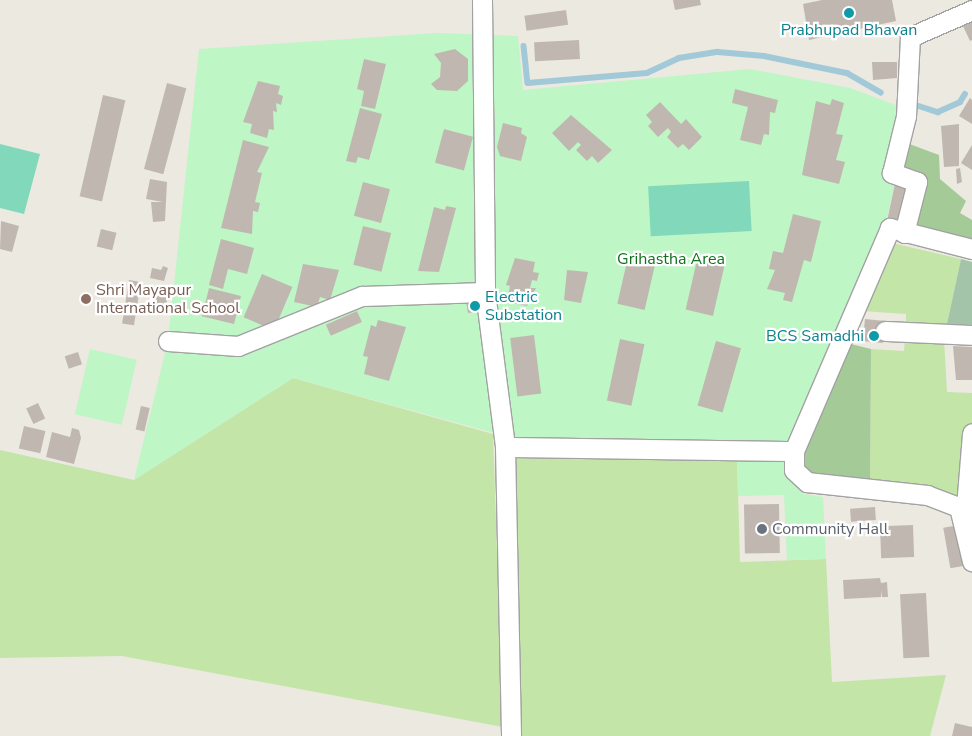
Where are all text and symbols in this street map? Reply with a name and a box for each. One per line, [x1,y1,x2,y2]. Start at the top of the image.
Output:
marker: Prabhupad Bhavan [843,7,855,19]
place label: Prabhupad Bhavan [781,20,917,40]
park label: Grihastha Area [617,249,725,269]
place label: Shri Mayapur International School [96,280,240,318]
place label: Electric Substation [485,287,562,325]
marker: Shri Mayapur International School [80,293,92,305]
marker: Electric Substation [469,300,481,312]
place label: BCS Samadhi [766,326,864,346]
marker: BCS Samadhi [868,330,880,342]
place label: Community Hall [772,519,888,539]
marker: Community Hall [756,523,768,535]

